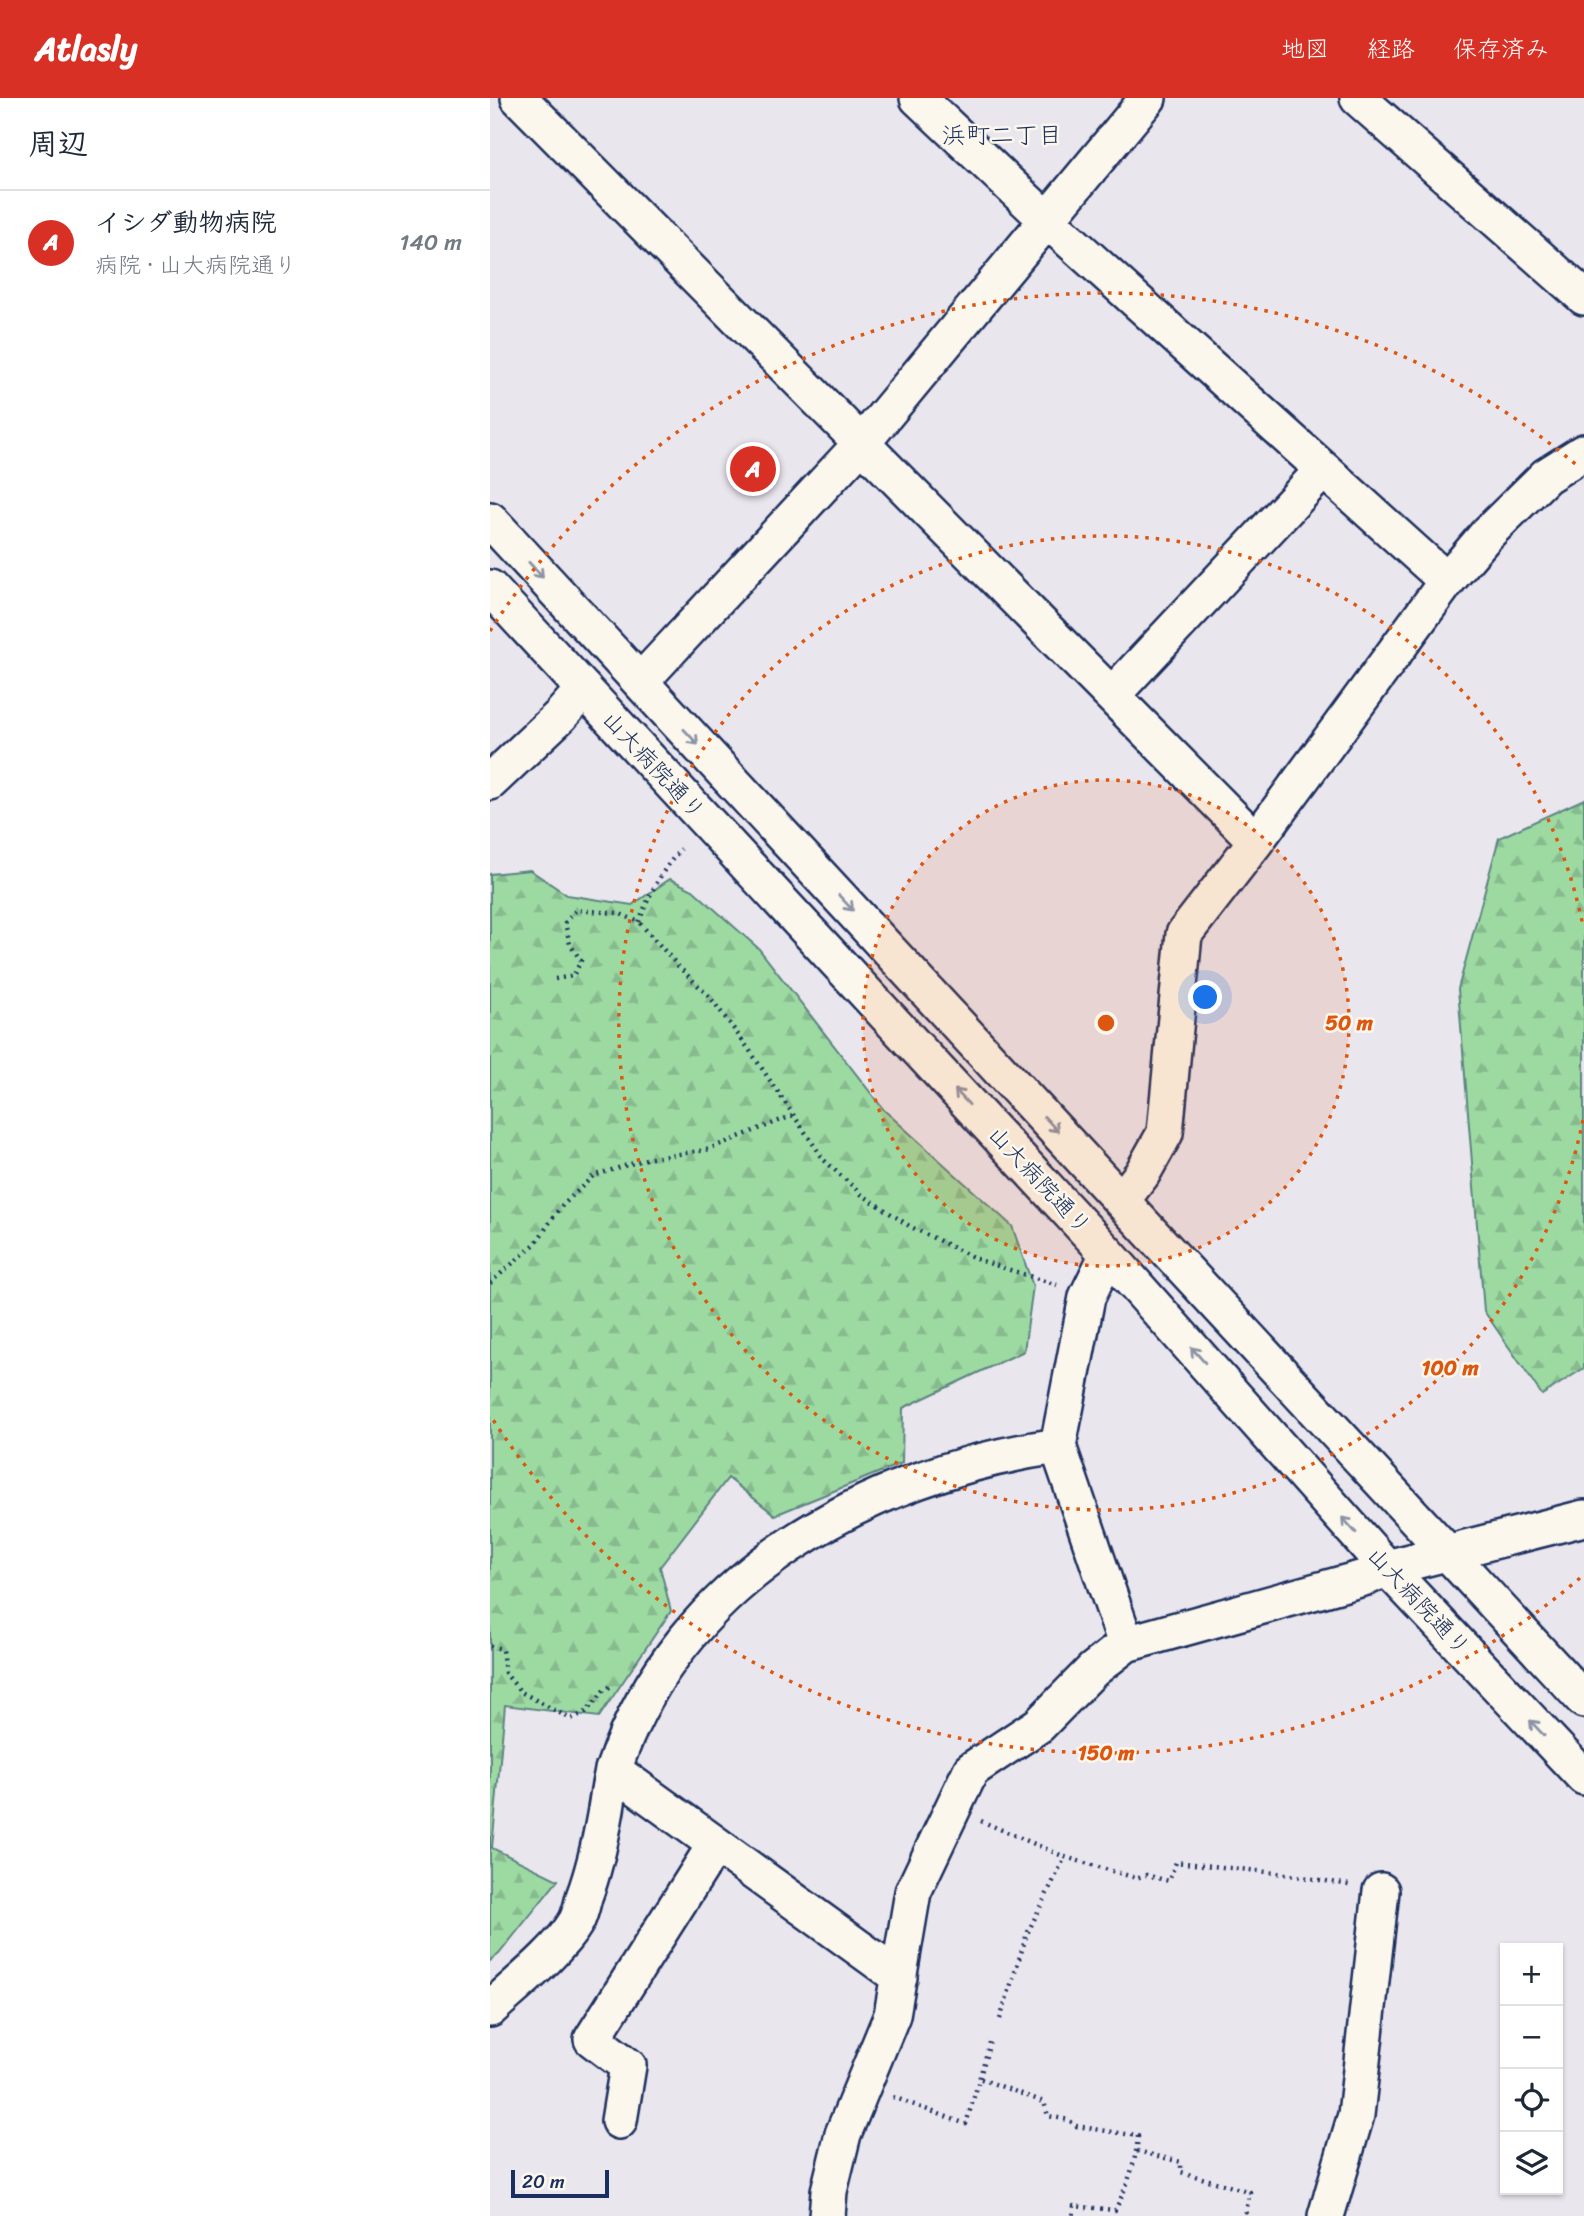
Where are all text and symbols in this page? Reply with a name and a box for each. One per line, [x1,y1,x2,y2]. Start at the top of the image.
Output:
text: Atlasly [35,20,137,78]
text: 地図 [1281,28,1329,70]
text: 経路 [1367,28,1415,70]
text: 保存済み [1453,28,1549,70]
district label: 浜町二丁目 [942,114,1062,156]
text: 周辺 [28,117,88,171]
text: イシダ動物病院 [95,199,276,245]
text: A [43,222,59,263]
text: 140 m [400,222,462,263]
text: 病院 · 山大病院通り [95,245,297,286]
pin: A [730,443,776,495]
one-way arrow [528,561,545,578]
street label: 山大病院通り [592,701,716,830]
one-way arrow [682,728,699,745]
one-way arrow [837,894,854,911]
your location [1188,980,1222,1014]
text: 50 m [1325,1004,1374,1042]
centre of rings [1094,1011,1118,1035]
one-way arrow [954,1088,970,1106]
one-way arrow [1042,1115,1059,1132]
street label: 山大病院通り [978,1116,1102,1245]
one-way arrow [1190,1346,1206,1364]
text: 100 m [1421,1349,1479,1387]
one-way arrow [1341,1517,1358,1534]
street label: 山大病院通り [1357,1537,1481,1666]
one-way arrow [1529,1720,1546,1737]
text: 150 m [1078,1734,1135,1772]
map controls [1500,1943,1563,2195]
button: + [1500,1943,1563,2006]
button: − [1500,2006,1563,2069]
button: locate [1500,2069,1563,2132]
button: layers [1500,2132,1563,2195]
text: 20 m [522,2165,565,2198]
scale bar [511,2167,609,2199]

